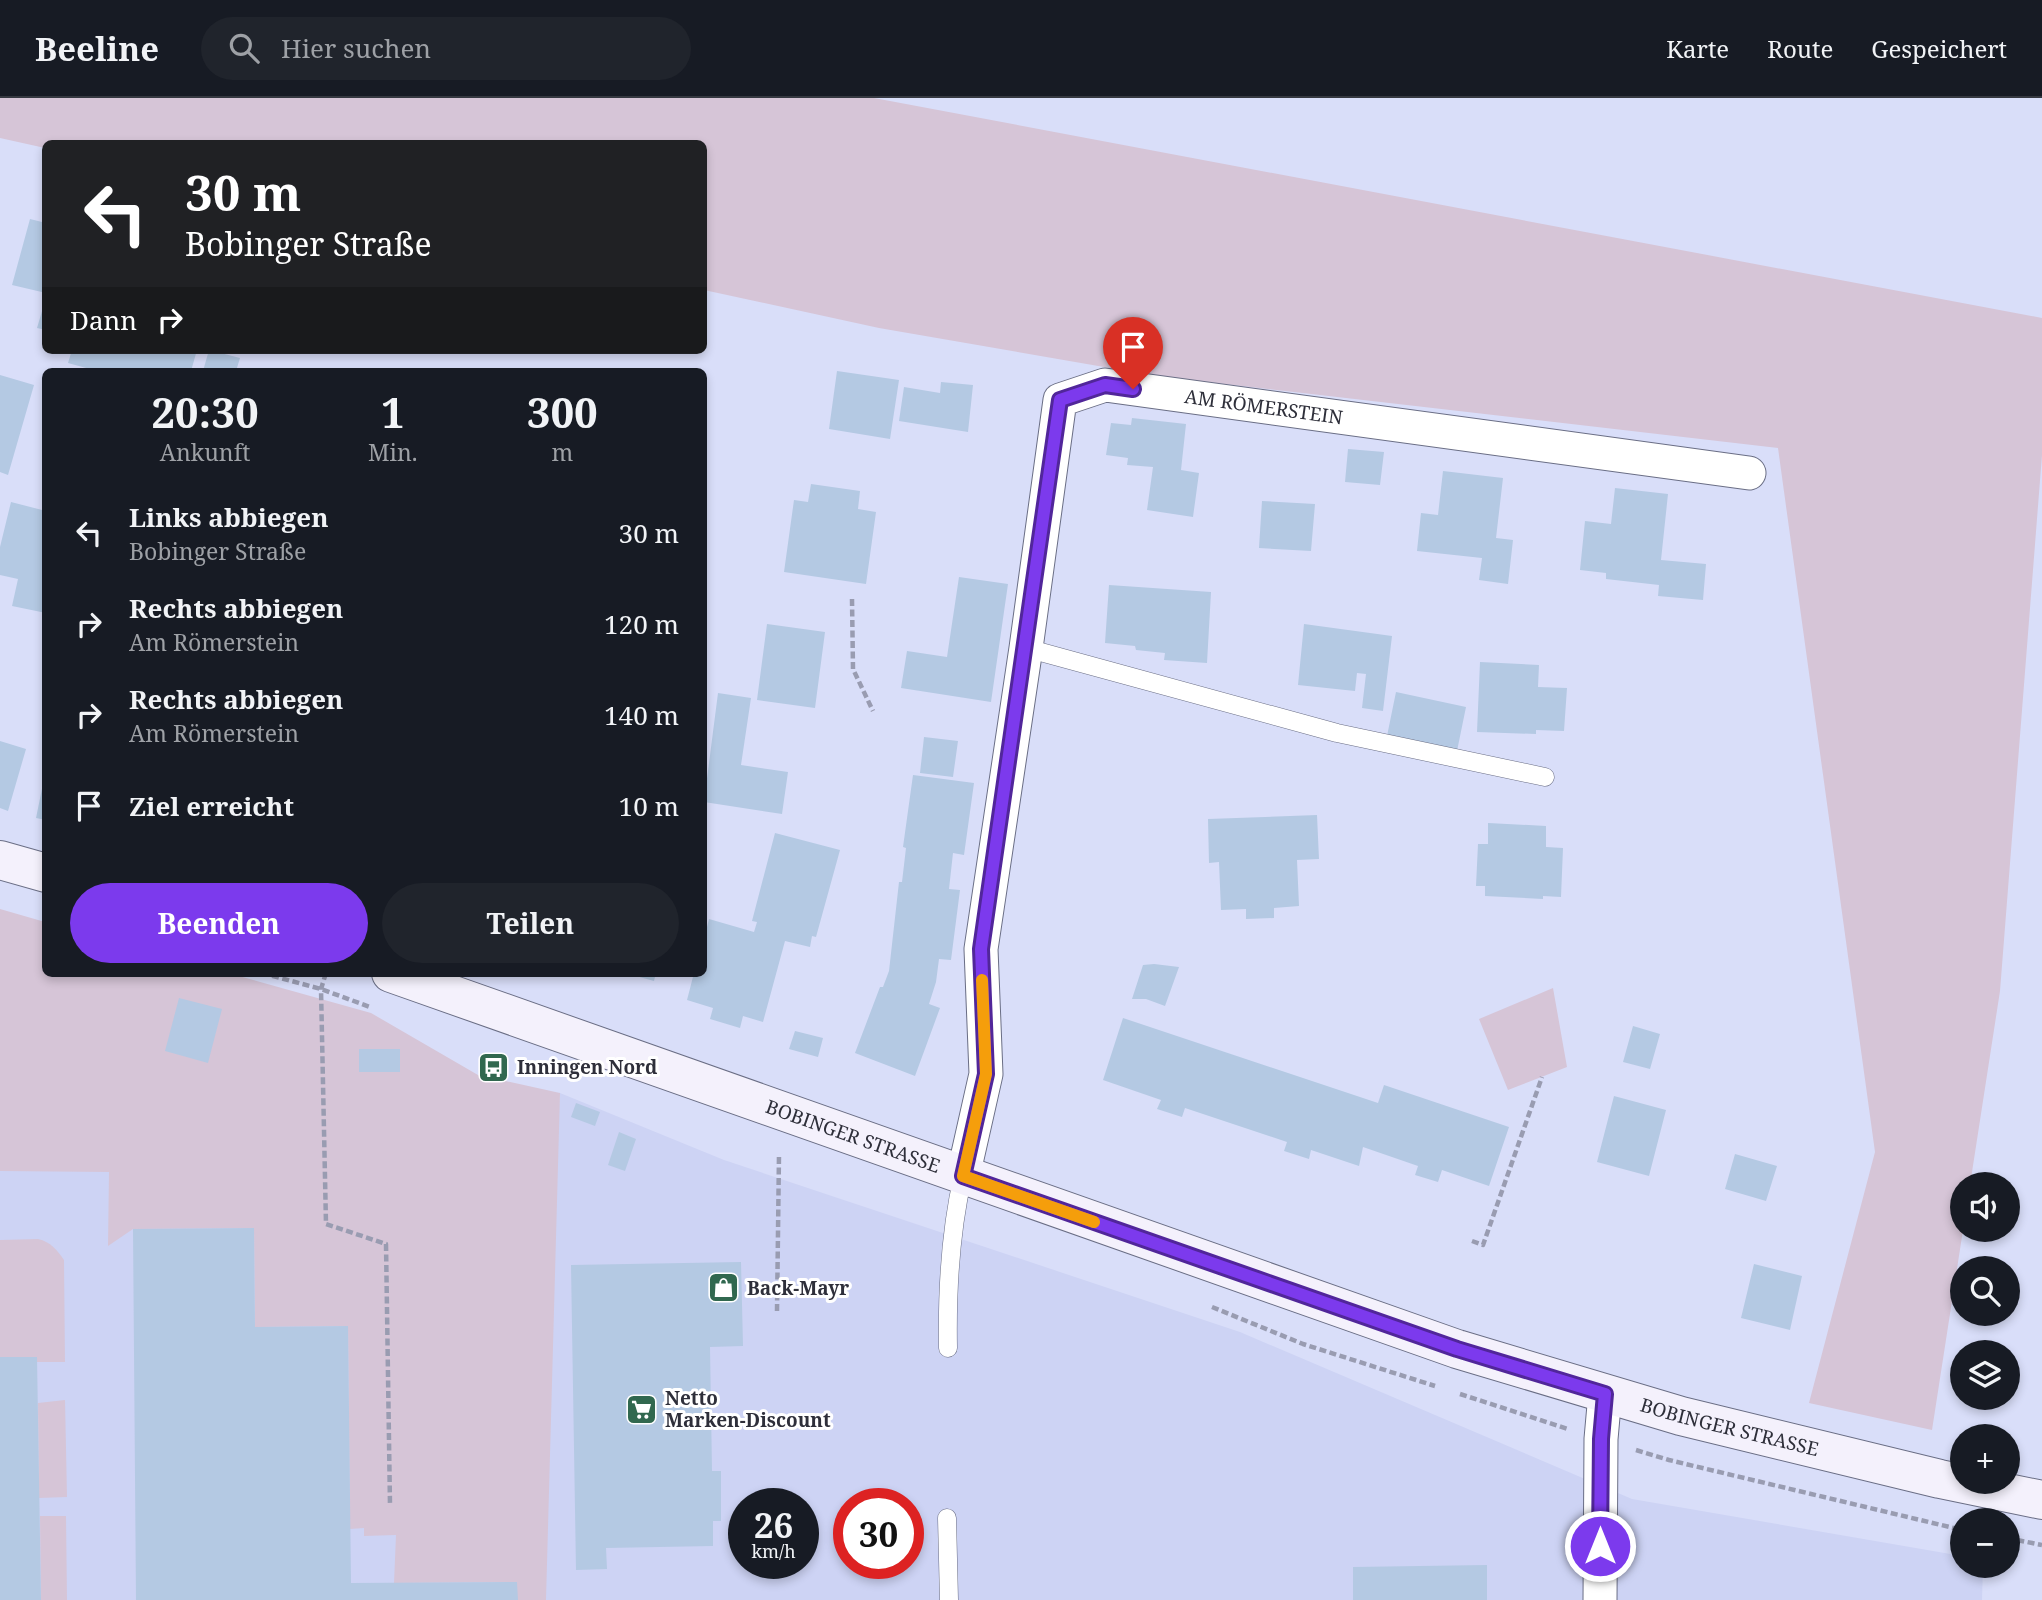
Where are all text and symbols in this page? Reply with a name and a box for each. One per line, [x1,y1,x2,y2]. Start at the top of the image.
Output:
search box [201,17,691,80]
text: Beeline [35,26,159,71]
icon: search [225,29,263,67]
text: Hier suchen [281,30,431,66]
text: Karte [1666,32,1729,65]
text: Route [1767,32,1833,65]
text: Gespeichert [1871,32,2007,65]
text: 30 m [185,159,301,225]
icon: left [70,168,161,259]
text: Bobinger Straße [185,222,432,265]
icon: right [151,301,189,339]
text: Dann [70,302,137,338]
pin [1103,317,1163,389]
icon: arrive [1114,328,1152,366]
text: 20:30 [151,383,259,440]
text: 1 [381,383,405,440]
text: 300 [527,383,598,440]
street label: AM RÖMERSTEIN [1183,383,1345,430]
text: Ankunft [160,436,250,468]
text: Min. [368,436,418,468]
text: m [551,436,573,468]
text: Links abbiegen [129,499,328,535]
icon: left [70,514,108,552]
text: 30 m [619,515,679,551]
text: Bobinger Straße [129,535,306,567]
text: Rechts abbiegen [129,590,343,626]
icon: right [70,605,108,643]
text: 120 m [604,606,679,642]
text: Am Römerstein [129,626,299,658]
text: Rechts abbiegen [129,681,343,717]
icon: right [70,696,108,734]
text: 140 m [604,697,679,733]
text: Am Römerstein [129,717,299,749]
icon: arrive [70,787,108,825]
text: Ziel erreicht [129,788,294,824]
text: 10 m [619,788,679,824]
button: Beenden [70,883,368,963]
button: Teilen [382,883,679,963]
bus stop icon: Inningen Nord [477,1050,511,1084]
place label: Inningen Nord [517,1054,658,1080]
street label: BOBINGER STRASSE [762,1093,944,1179]
map controls [1950,1172,2020,1578]
button: sound [1950,1172,2020,1242]
button: search [1950,1256,2020,1326]
shop icon: Back-Mayr [707,1271,741,1305]
place label: Back-Mayr [747,1275,849,1301]
button: layers [1950,1340,2020,1410]
place label: Netto Marken-Discount [665,1385,831,1433]
supermarket icon: Netto Marken-Discount [625,1392,659,1426]
street label: BOBINGER STRASSE [1637,1392,1822,1462]
button: + [1950,1424,2020,1494]
speed limit sign: 30 [833,1488,924,1579]
text: 26 [754,1501,793,1548]
button: − [1950,1508,2020,1578]
position arrow [1563,1509,1637,1583]
text: km/h [751,1539,796,1563]

